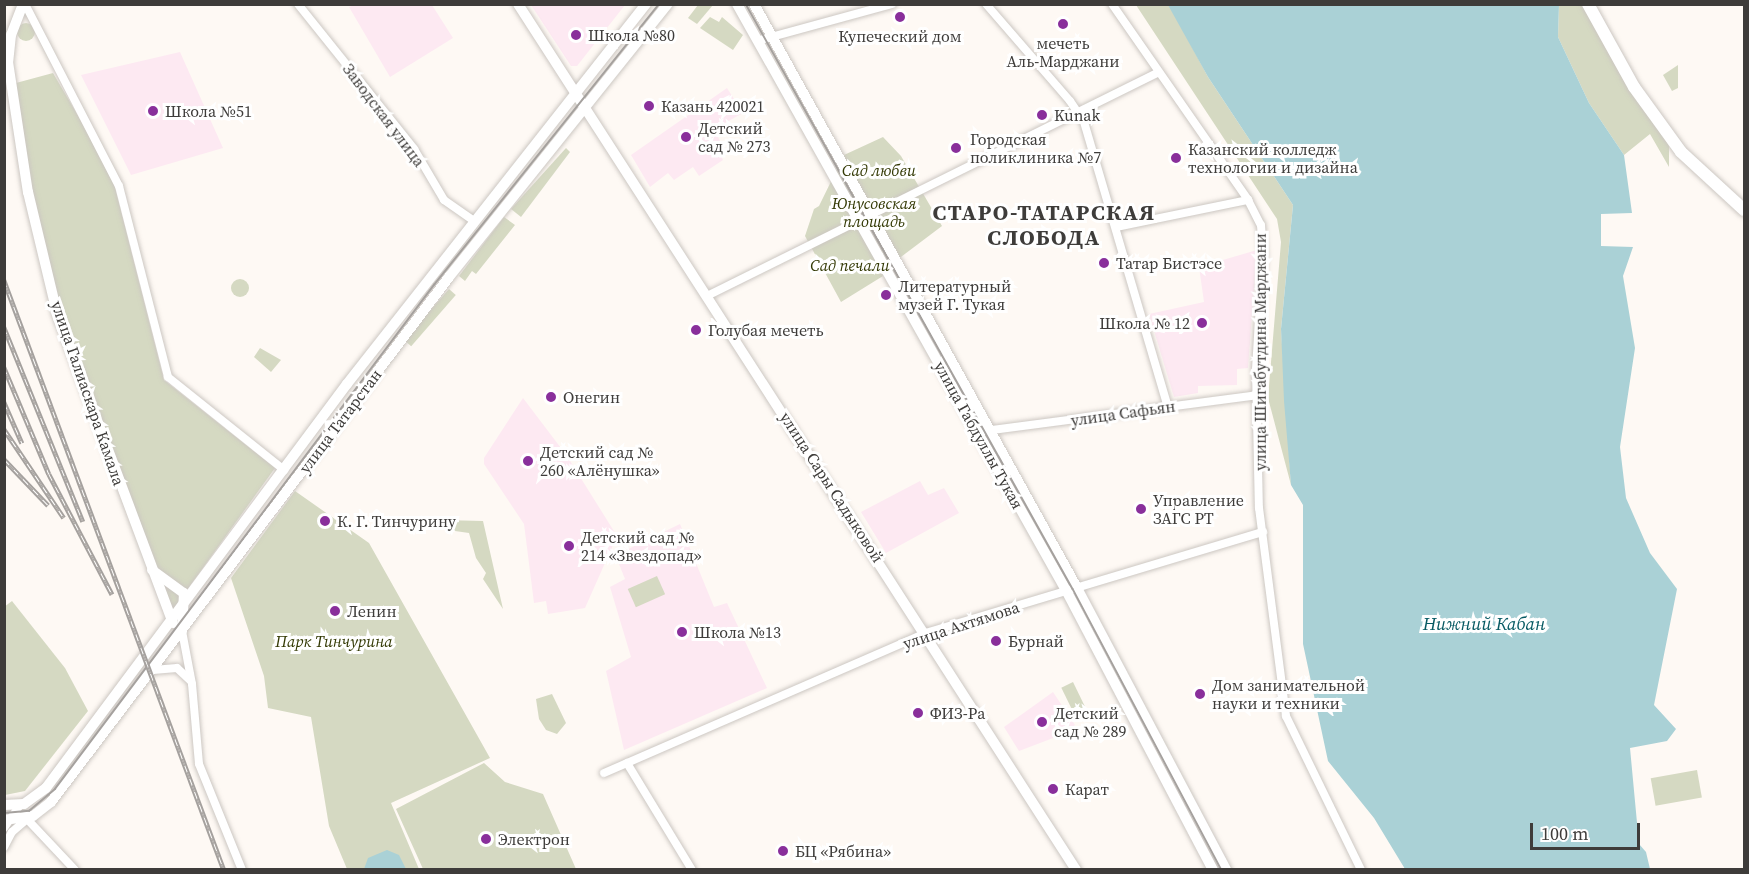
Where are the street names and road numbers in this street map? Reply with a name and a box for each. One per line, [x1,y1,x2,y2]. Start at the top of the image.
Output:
street label: Заводская улица [339,60,429,170]
street label: улица Шигабутдина Марджани [1250,233,1270,471]
street label: улица Галиаскара Камала [47,298,129,488]
street label: улица Габдуллы Тукая [930,358,1028,512]
street label: улица Татарстан [295,365,385,477]
street label: улица Сафьян [1069,396,1177,430]
street label: улица Сары Садыковой [776,408,888,566]
street label: улица Ахтямова [900,597,1022,653]

